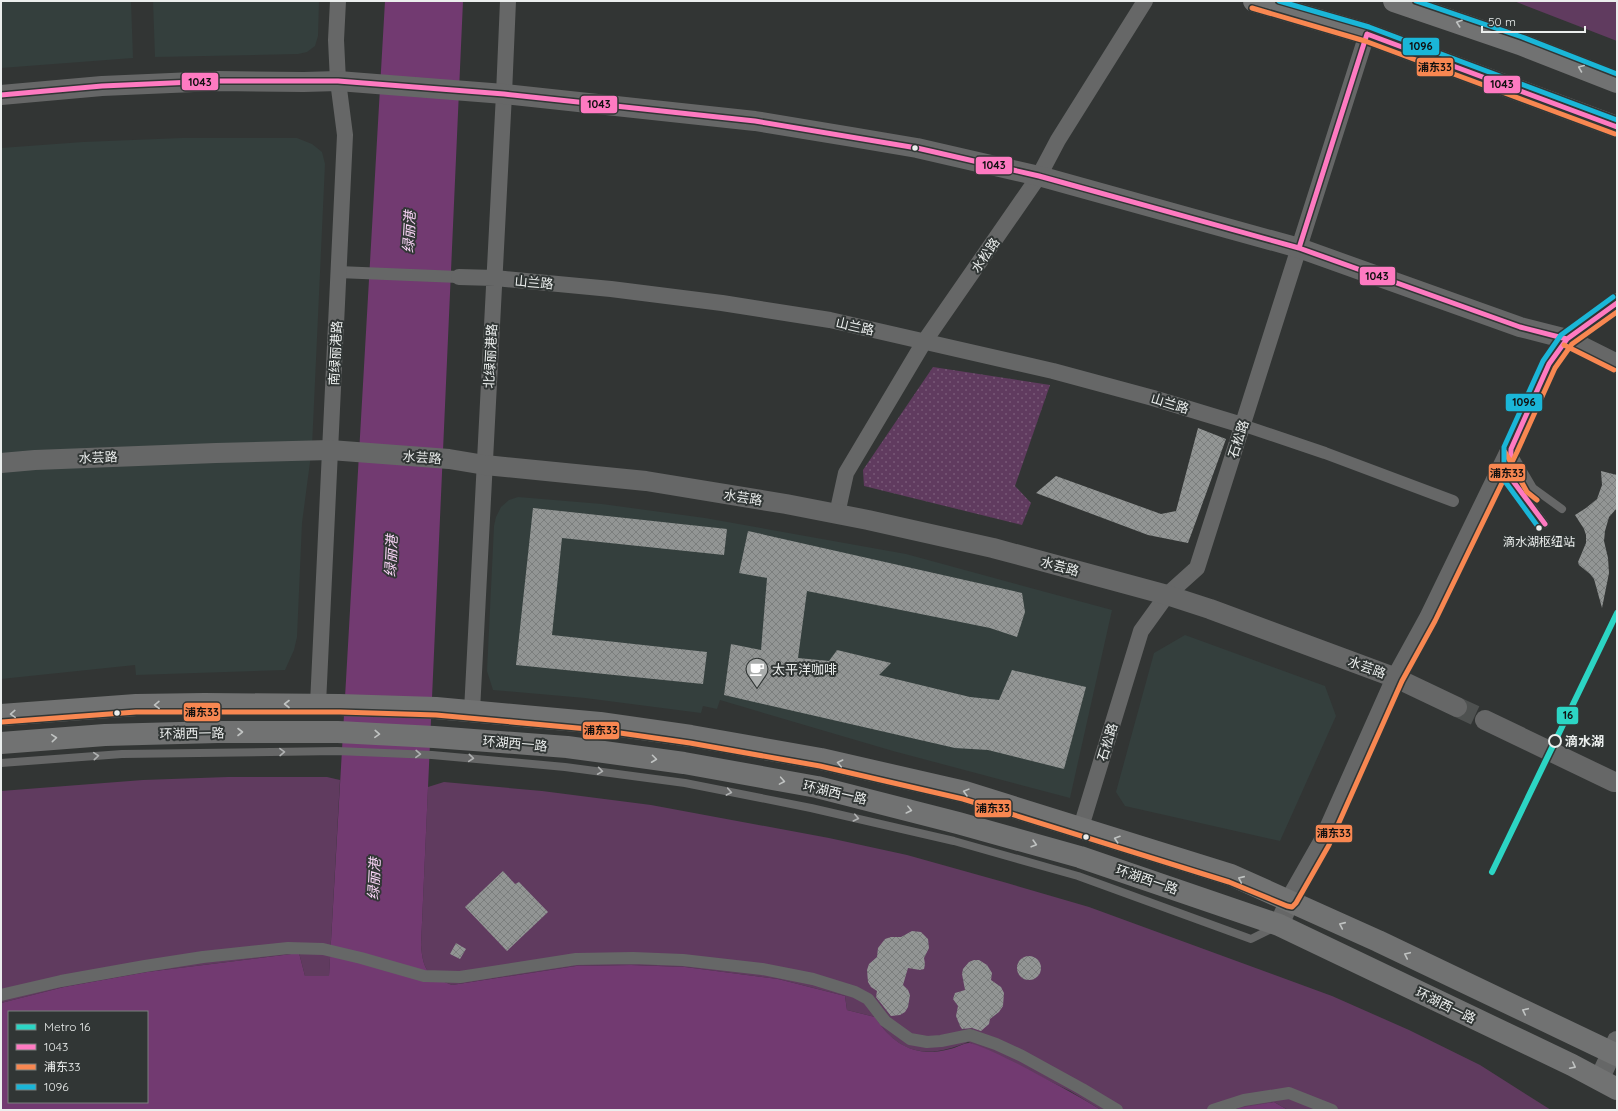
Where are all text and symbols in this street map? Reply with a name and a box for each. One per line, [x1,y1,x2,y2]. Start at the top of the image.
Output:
scale bar [1482,8,1585,34]
text: 50 m [1488,14,1516,29]
one-way arrow [1455,19,1462,28]
line badge: 1096 [1402,37,1440,56]
text: 1096 [1409,39,1433,53]
line badge: 浦东33 [1416,57,1454,77]
text: 浦东33 [1418,60,1452,74]
one-way arrow [1577,65,1585,73]
line badge: 1043 [181,72,219,91]
text: 1043 [188,75,212,89]
line badge: 1043 [1483,75,1521,94]
text: 1043 [1490,77,1514,91]
line badge: 1043 [580,95,618,114]
text: 1043 [587,97,611,111]
unlabelled marker [910,143,920,153]
line badge: 1043 [975,156,1013,175]
text: 1043 [982,158,1006,172]
water label: 绿丽港 [399,209,419,253]
street label: 水松路 [967,234,1003,276]
line badge: 1043 [1359,266,1396,286]
text: 1043 [1365,269,1389,283]
street label: 山兰路 [514,272,554,292]
street label: 山兰路 [834,314,876,338]
street label: 南绿丽港路 [325,320,345,386]
street label: 北绿丽港路 [480,323,500,389]
street label: 山兰路 [1149,390,1191,416]
line badge: 1096 [1505,393,1543,412]
text: 1096 [1512,395,1536,409]
street label: 石松路 [1224,418,1252,460]
street label: 水芸路 [78,448,118,466]
street label: 水芸路 [402,448,442,466]
line badge: 浦东33 [1488,463,1526,482]
text: 浦东33 [1490,466,1524,480]
street label: 水芸路 [722,486,764,508]
marker: 滴水湖枢纽站 [1534,523,1544,533]
water label: 绿丽港 [381,533,401,577]
place label: 滴水湖枢纽站 [1503,534,1575,549]
street label: 水芸路 [1039,553,1081,579]
street label: 水芸路 [1346,653,1388,681]
cafe icon: 太平洋咖啡 [744,656,770,689]
place label: 太平洋咖啡 [772,661,837,677]
one-way arrow [154,700,160,709]
one-way arrow [284,700,290,708]
line badge: 浦东33 [183,702,221,722]
text: 浦东33 [185,705,219,719]
line badge: 16 [1556,706,1579,725]
unlabelled marker [112,708,122,718]
text: 16 [1563,708,1573,722]
one-way arrow [10,709,16,718]
line badge: 浦东33 [582,721,620,740]
street label: 石松路 [1094,721,1120,763]
text: 浦东33 [584,723,618,737]
street label: 环湖西一路 [159,724,225,742]
one-way arrow [237,728,243,736]
one-way arrow [374,730,380,738]
street label: 环湖西一路 [482,732,548,754]
place label: 滴水湖 [1565,733,1604,749]
one-way arrow [51,734,57,743]
marker: 滴水湖 [1548,734,1562,748]
one-way arrow [279,748,285,756]
one-way arrow [415,750,421,758]
one-way arrow [93,752,99,761]
one-way arrow [468,754,474,763]
one-way arrow [651,754,657,763]
one-way arrow [837,760,843,768]
one-way arrow [597,767,603,776]
one-way arrow [779,776,785,785]
street label: 环湖西一路 [802,777,868,807]
one-way arrow [726,787,732,795]
one-way arrow [963,788,970,797]
line badge: 浦东33 [974,799,1012,818]
text: 浦东33 [976,801,1010,815]
one-way arrow [905,806,912,814]
one-way arrow [853,814,859,822]
line badge: 浦东33 [1315,824,1353,843]
text: 浦东33 [1317,826,1351,840]
unlabelled marker [1081,832,1091,842]
one-way arrow [1114,835,1121,844]
one-way arrow [1030,839,1037,848]
water label: 绿丽港 [364,856,384,900]
street label: 环湖西一路 [1114,861,1180,897]
one-way arrow [1238,876,1245,884]
one-way arrow [1339,922,1347,930]
one-way arrow [1404,952,1412,960]
street label: 环湖西一路 [1413,984,1479,1026]
one-way arrow [1521,1008,1529,1016]
legend [8,1011,148,1103]
text: Metro 16 [44,1019,91,1034]
text: 1043 [44,1039,68,1054]
text: 浦东33 [44,1059,81,1074]
one-way arrow [1569,1061,1576,1069]
text: 1096 [44,1079,69,1094]

